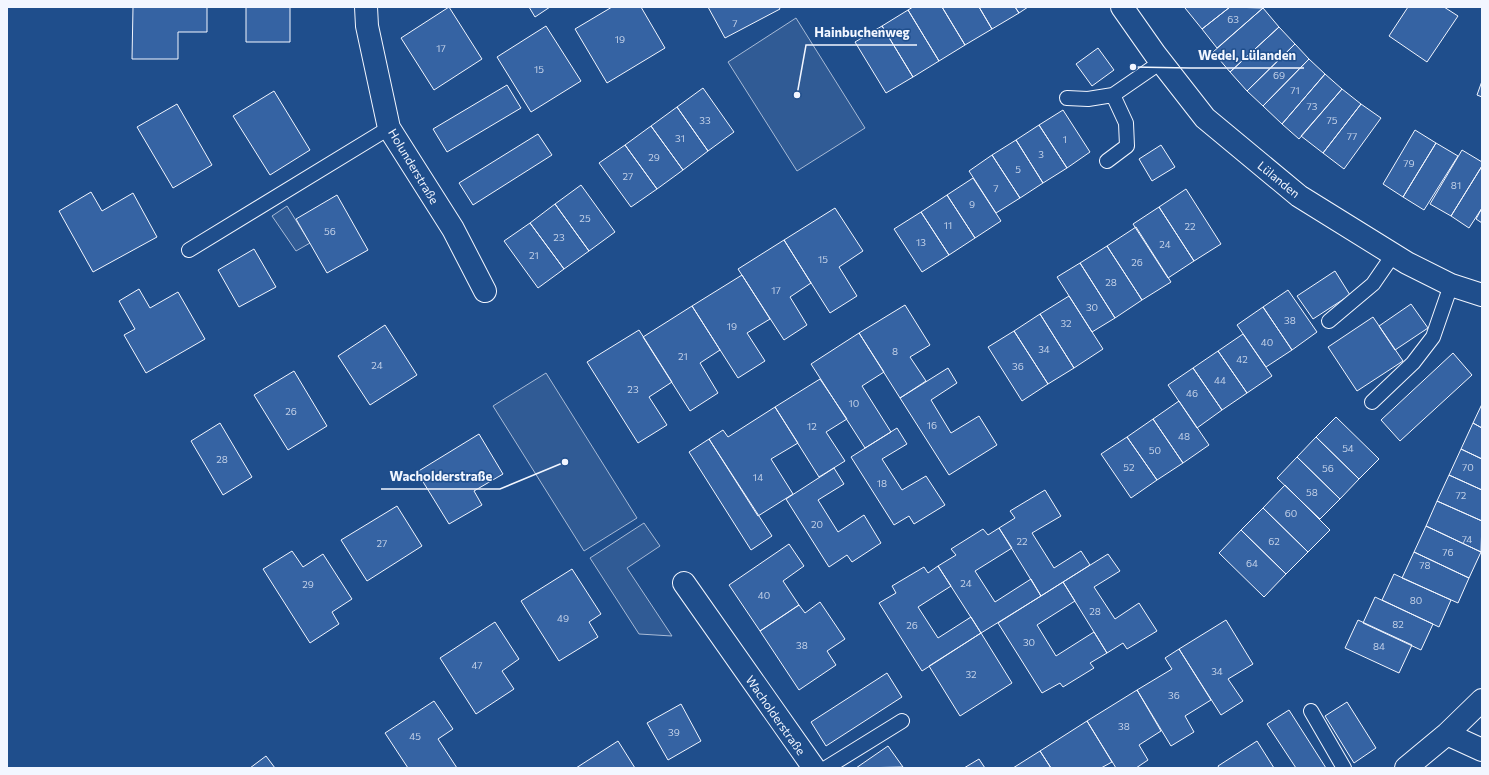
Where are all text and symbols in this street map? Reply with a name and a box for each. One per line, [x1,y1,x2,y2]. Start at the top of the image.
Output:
house number: 63 [1227,13,1239,25]
house number: 7 [732,17,738,29]
callout: Hainbuchenweg [806,20,917,45]
text: Hainbuchenweg [814,24,910,40]
house number: 19 [615,33,625,45]
house number: 17 [436,42,446,54]
callout: Wedel, Lülanden [1190,43,1304,68]
text: Wedel, Lülanden [1198,47,1296,63]
house number: 15 [534,63,544,75]
house number: 69 [1273,69,1285,81]
house number: 71 [1290,84,1300,96]
house number: 73 [1307,100,1318,112]
house number: 33 [699,114,711,126]
house number: 75 [1327,114,1338,126]
street label: Holunderstraße [386,126,442,206]
house number: 77 [1347,130,1357,142]
house number: 31 [675,132,685,144]
house number: 1 [1063,133,1067,145]
house number: 3 [1038,148,1044,160]
house number: 29 [648,151,660,163]
house number: 79 [1403,157,1415,169]
street label: Lülanden [1255,158,1303,200]
house number: 5 [1015,163,1021,175]
house number: 27 [623,170,633,182]
house number: 81 [1451,179,1461,191]
house number: 7 [993,182,999,194]
house number: 9 [969,198,975,210]
house number: 25 [579,212,591,224]
house number: 11 [944,219,952,231]
house number: 22 [1184,220,1196,232]
house number: 56 [324,225,336,237]
house number: 23 [553,231,565,243]
house number: 13 [916,236,926,248]
house number: 24 [1159,238,1171,250]
house number: 21 [529,249,539,261]
house number: 15 [818,253,828,265]
house number: 26 [1131,256,1143,268]
house number: 28 [1105,276,1117,288]
house number: 17 [771,284,781,296]
house number: 30 [1086,301,1098,313]
house number: 38 [1284,314,1296,326]
house number: 32 [1060,317,1072,329]
house number: 19 [727,320,737,332]
house number: 40 [1261,336,1273,348]
house number: 34 [1038,343,1050,355]
house number: 8 [892,345,898,357]
house number: 21 [678,350,688,362]
house number: 42 [1236,353,1248,365]
house number: 24 [371,359,383,371]
house number: 36 [1012,360,1024,372]
house number: 44 [1214,374,1226,386]
house number: 23 [627,383,639,395]
house number: 46 [1186,387,1198,399]
house number: 10 [849,397,859,409]
house number: 26 [285,405,297,417]
house number: 16 [927,419,937,431]
house number: 12 [807,420,817,432]
house number: 48 [1178,430,1190,442]
house number: 54 [1342,442,1354,454]
house number: 50 [1149,444,1161,456]
house number: 28 [216,453,228,465]
house number: 52 [1123,461,1135,473]
house number: 70 [1462,461,1474,473]
house number: 56 [1322,462,1334,474]
callout: Wacholderstraße [381,464,500,489]
text: Wacholderstraße [390,468,493,484]
house number: 14 [753,471,763,483]
house number: 18 [877,477,887,489]
house number: 58 [1306,486,1318,498]
house number: 72 [1456,489,1467,501]
house number: 60 [1285,507,1297,519]
house number: 20 [811,518,823,530]
house number: 74 [1462,533,1472,545]
house number: 22 [1016,535,1028,547]
house number: 62 [1268,535,1280,547]
house number: 27 [377,537,387,549]
house number: 76 [1442,546,1454,558]
house number: 64 [1246,557,1258,569]
house number: 78 [1419,559,1431,571]
house number: 24 [960,577,972,589]
house number: 29 [302,578,314,590]
house number: 40 [758,589,770,601]
house number: 80 [1410,594,1422,606]
house number: 28 [1089,605,1101,617]
house number: 49 [557,612,569,624]
house number: 82 [1392,618,1404,630]
house number: 26 [906,619,918,631]
house number: 30 [1023,636,1035,648]
house number: 38 [796,639,808,651]
house number: 84 [1373,640,1385,652]
house number: 47 [471,659,483,671]
house number: 34 [1211,665,1223,677]
house number: 32 [965,668,977,680]
street label: Wacholderstraße [743,673,809,757]
house number: 36 [1168,689,1180,701]
house number: 38 [1118,720,1130,732]
house number: 39 [668,726,680,738]
house number: 45 [409,730,421,742]

